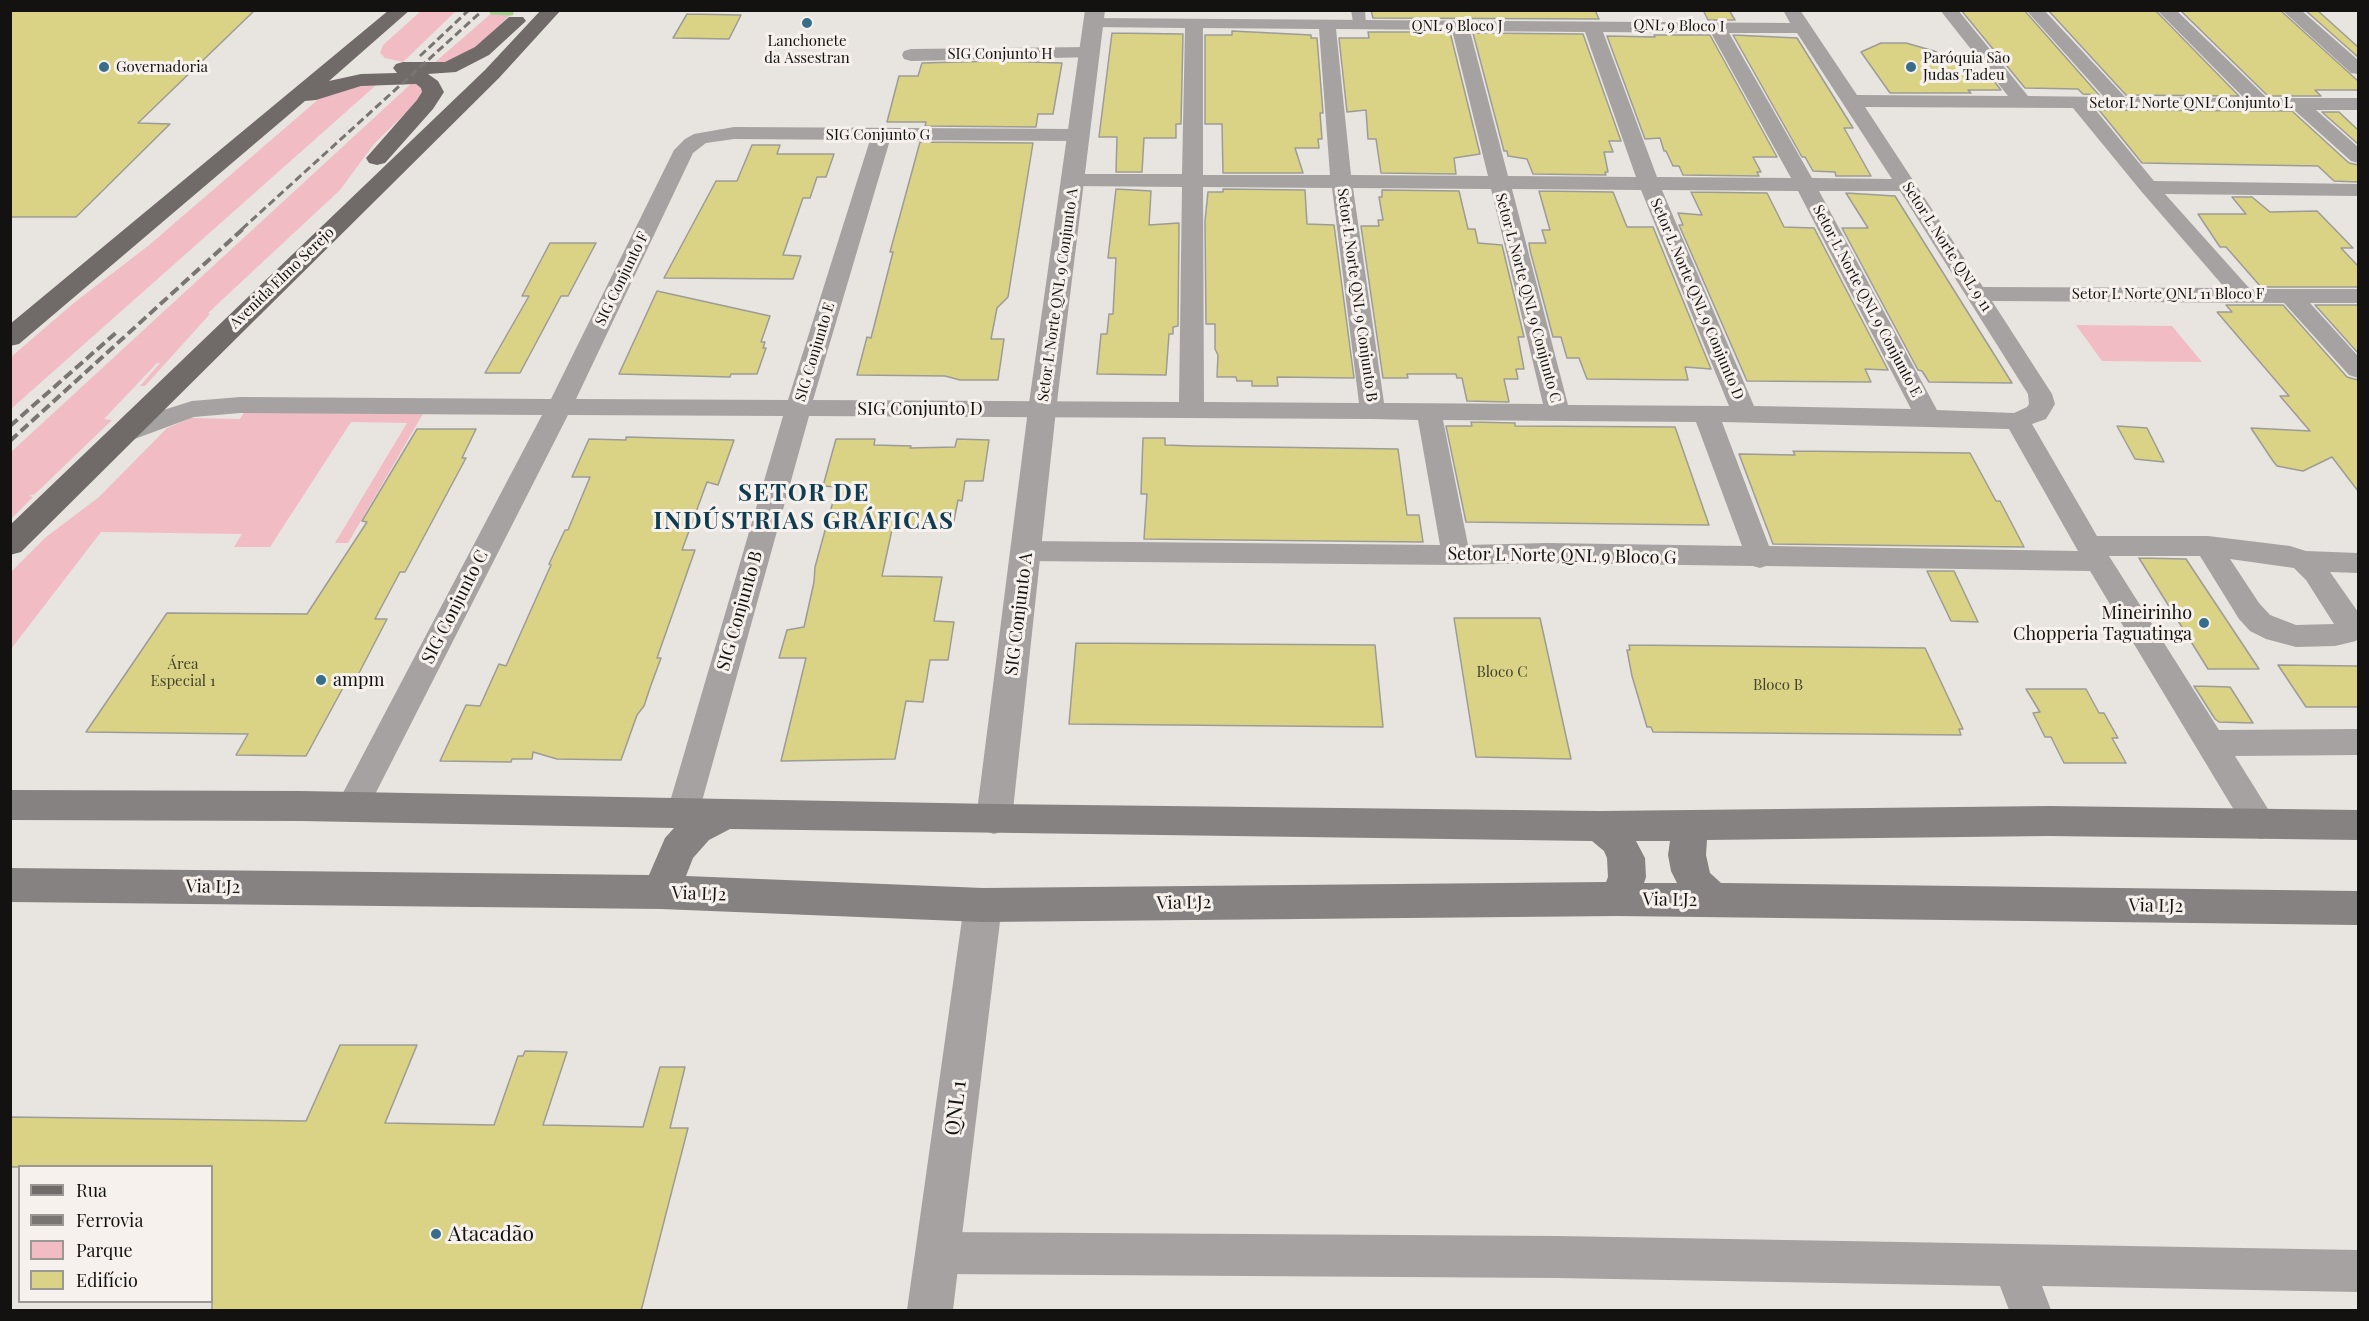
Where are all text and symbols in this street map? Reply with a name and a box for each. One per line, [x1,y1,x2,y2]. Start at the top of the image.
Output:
marker: Lanchonete da Assestran [800,16,814,30]
street label: QNL 9 Bloco I [1633,16,1725,36]
street label: QNL 9 Bloco J [1411,17,1503,35]
place label: Lanchonete da Assestran [764,32,850,67]
street label: SIG Conjunto H [947,45,1053,63]
place label: Paróquia São Judas Tadeu [1923,49,2010,84]
place label: Governadoria [116,58,208,76]
marker: Governadoria [97,60,111,74]
marker: Paróquia São Judas Tadeu [1904,60,1918,74]
street label: Setor L Norte QNL Conjunto L [2089,94,2293,112]
street label: SIG Conjunto G [826,126,930,144]
street label: Setor L Norte QNL 9 11 [1898,179,1996,315]
street label: Setor L Norte QNL 9 Conjunto A [1034,187,1082,403]
street label: Setor L Norte QNL 9 Conjunto B [1333,187,1381,403]
street label: Setor L Norte QNL 9 Conjunto C [1491,191,1565,405]
street label: Setor L Norte QNL 9 Conjunto D [1646,196,1748,402]
street label: Setor L Norte QNL 9 Conjunto E [1809,202,1925,400]
street label: Avenida Elmo Serejo [226,224,338,332]
street label: SIG Conjunto F [591,229,653,329]
street label: Setor L Norte QNL 11 Bloco F [2072,285,2264,303]
street label: SIG Conjunto E [791,300,839,404]
street label: SIG Conjunto D [857,398,983,420]
district label: SETOR DE INDÚSTRIAS GRÁFICAS [654,480,954,536]
street label: Setor L Norte QNL 9 Bloco G [1447,543,1677,569]
street label: SIG Conjunto C [417,546,493,668]
street label: SIG Conjunto B [713,549,767,673]
street label: SIG Conjunto A [1001,551,1037,677]
place label: Mineirinho Chopperia Taguatinga [2013,602,2192,644]
marker: Mineirinho Chopperia Taguatinga [2197,616,2211,630]
house number: Área Especial 1 [151,655,215,690]
house number: Bloco C [1476,663,1528,681]
place label: ampm [333,669,384,691]
marker: ampm [314,673,328,687]
house number: Bloco B [1753,676,1803,694]
street label: Via LJ2 [186,876,240,898]
street label: Via LJ2 [671,882,727,906]
street label: Via LJ2 [1643,889,1697,911]
street label: Via LJ2 [1157,892,1211,914]
street label: Via LJ2 [2129,895,2183,917]
street label: QNL 1 [940,1079,972,1137]
legend [18,1165,213,1303]
text: Rua [76,1178,107,1202]
text: Ferrovia [76,1208,143,1232]
place label: Atacadão [448,1221,534,1247]
marker: Atacadão [429,1227,443,1241]
text: Parque [76,1238,133,1262]
text: Edifício [76,1268,138,1292]

